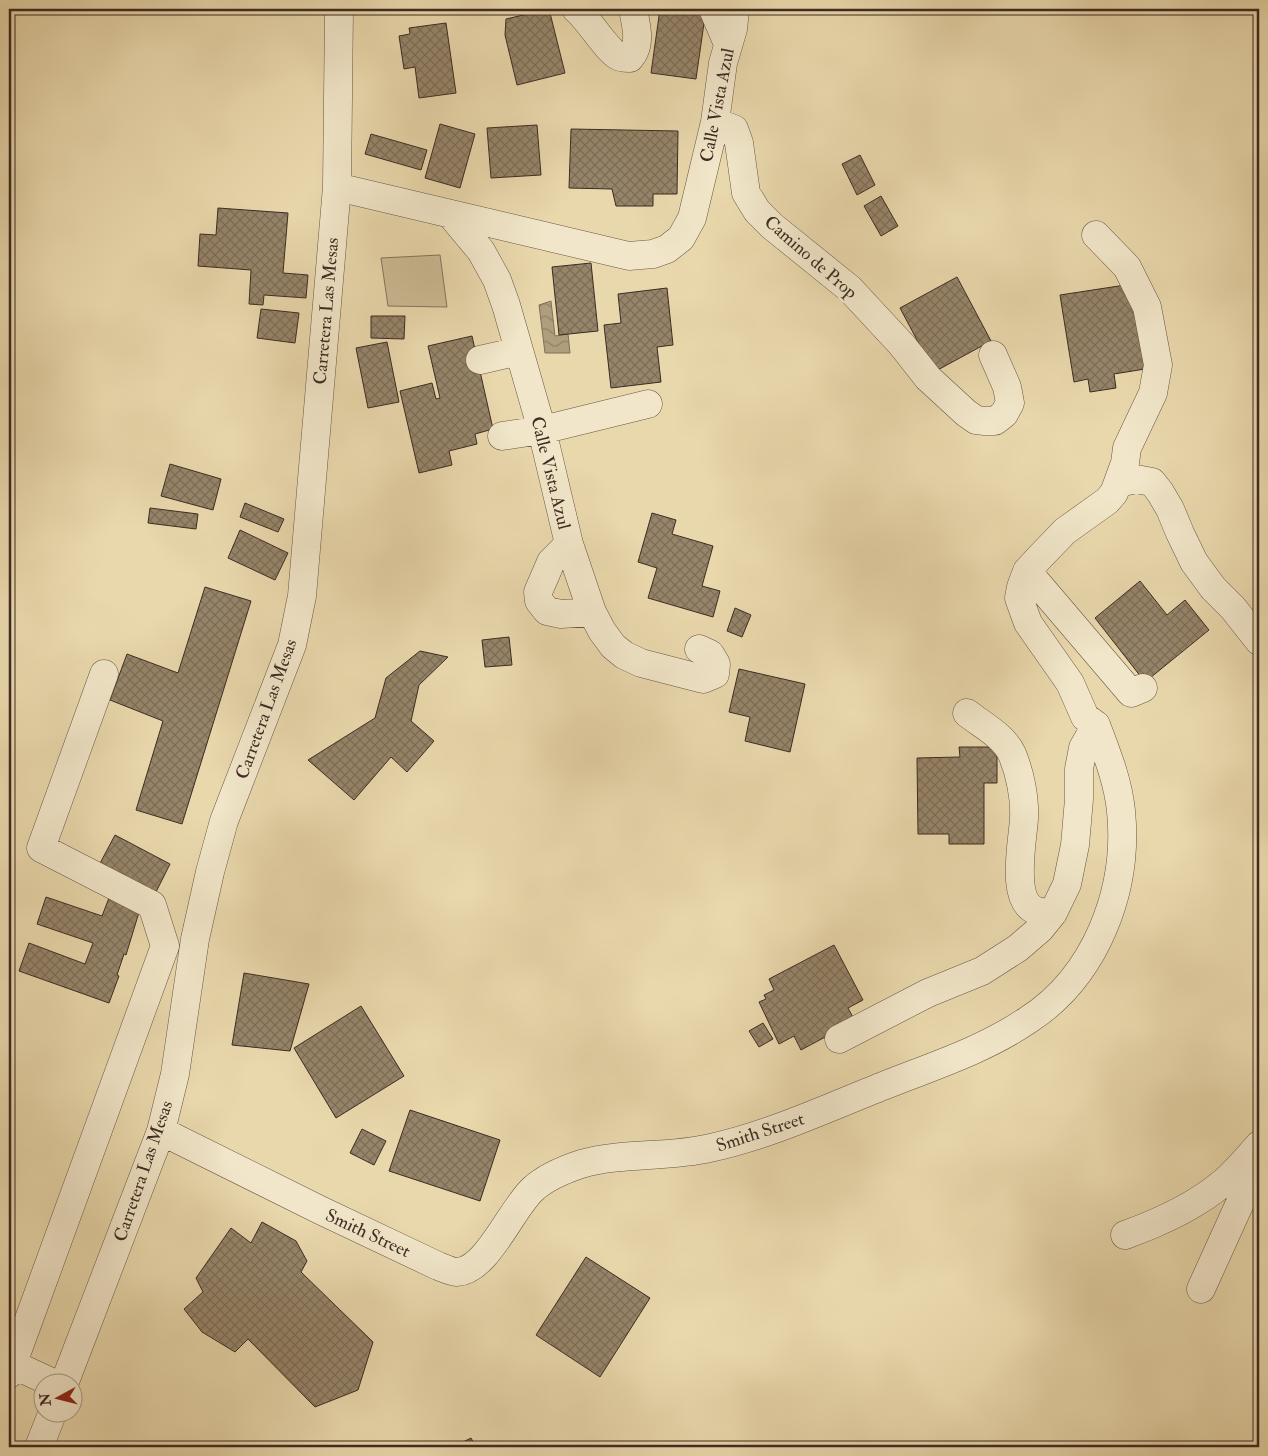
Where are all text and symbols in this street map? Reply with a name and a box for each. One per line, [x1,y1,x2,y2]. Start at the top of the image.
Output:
street label: Calle Vista Azul [695,46,740,164]
street label: Camino de Prop [759,211,862,304]
street label: Carretera Las Mesas [309,237,344,385]
street label: Calle Vista Azul [525,414,576,532]
street label: Carretera Las Mesas [230,636,302,782]
street label: Carretera Las Mesas [109,1098,178,1245]
street label: Smith Street [713,1107,807,1157]
street label: Smith Street [322,1204,414,1263]
north arrow [32,1374,82,1424]
text: N [36,1392,55,1408]

